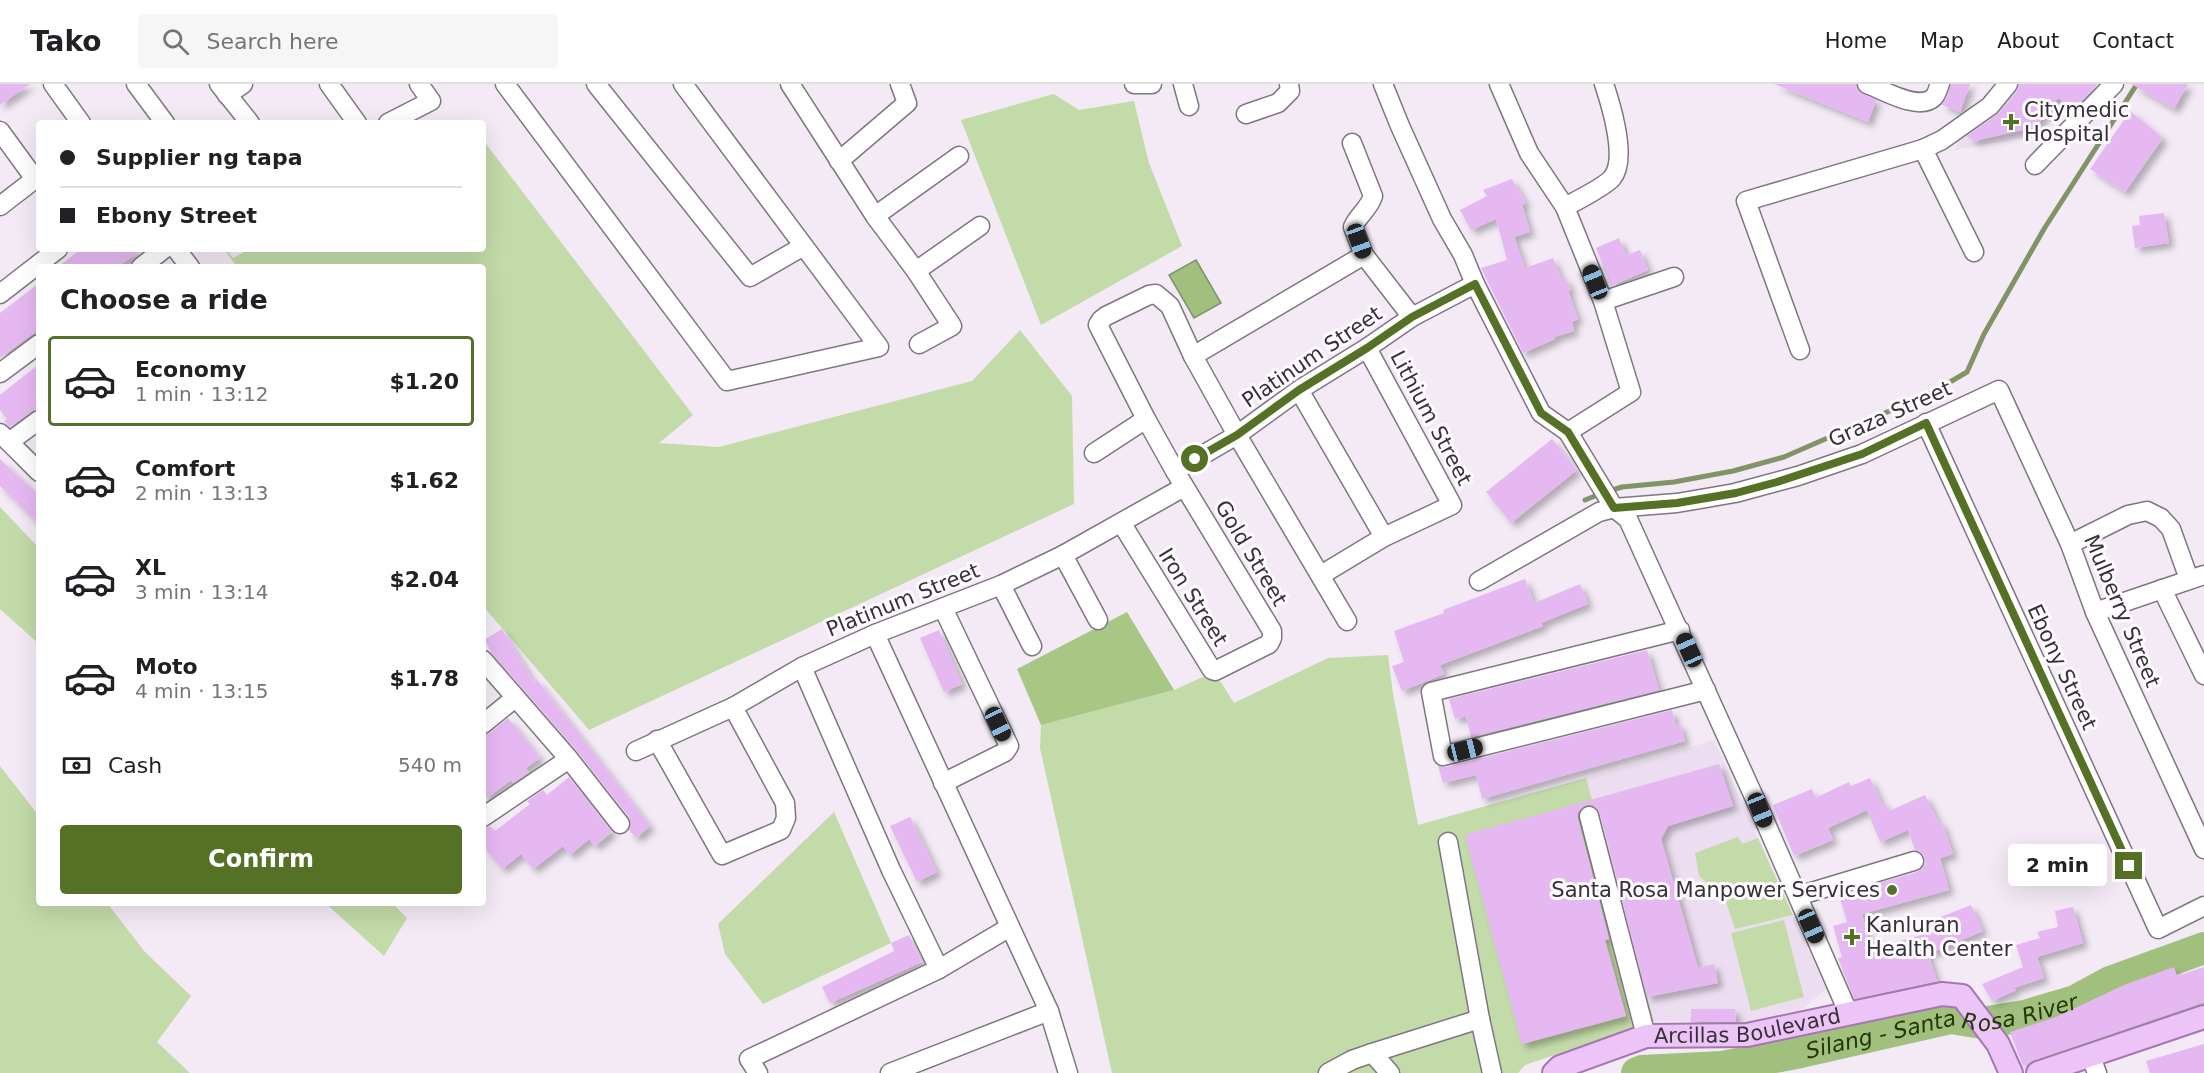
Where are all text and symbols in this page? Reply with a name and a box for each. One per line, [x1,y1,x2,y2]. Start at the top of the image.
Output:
search box [138,14,558,68]
text: Tako [30,25,102,58]
icon: search [159,25,192,58]
text: Search here [207,29,339,54]
text: Home [1825,29,1887,53]
text: Map [1920,29,1964,53]
text: About [1997,29,2059,53]
text: Contact [2092,29,2174,53]
place label: Citymedic Hospital [2024,98,2129,146]
marker: Citymedic Hospital [2002,113,2020,131]
text: Supplier ng tapa [96,145,303,170]
text: Ebony Street [96,203,257,228]
car [1344,221,1374,261]
car [1580,262,1610,302]
text: Choose a ride [60,284,268,315]
street label: Platinum Street [1238,301,1386,413]
street label: Lithium Street [1385,347,1477,489]
icon: car [63,354,117,408]
text: Economy [135,357,246,382]
text: $1.20 [389,369,459,394]
street label: Graza Street [1825,376,1955,452]
text: 1 min · 13:12 [135,382,269,406]
route start [1181,445,1208,472]
icon: car [63,453,117,507]
text: Comfort [135,456,235,481]
text: $1.62 [389,468,459,493]
text: 2 min · 13:13 [135,481,269,505]
street label: Gold Street [1210,496,1292,610]
street label: Mulberry Street [2079,531,2165,691]
street label: Iron Street [1153,544,1233,650]
icon: car [63,552,117,606]
text: XL [135,555,166,580]
street label: Platinum Street [823,558,983,642]
text: $2.04 [389,567,459,592]
text: 3 min · 13:14 [135,580,269,604]
street label: Ebony Street [2022,600,2102,734]
car [1673,630,1705,670]
icon: car [63,651,117,705]
text: Moto [135,654,198,679]
text: $1.78 [389,666,459,691]
text: 4 min · 13:15 [135,679,269,703]
car [982,704,1014,744]
car [1445,737,1485,763]
icon: cash [60,749,93,782]
text: Cash [108,753,162,778]
text: 540 m [398,753,462,777]
car [1745,790,1775,830]
button: Confirm [60,825,462,894]
callout: 2 min [2009,845,2108,887]
route end [2115,852,2142,879]
text: 2 min [2026,853,2089,877]
place label: Santa Rosa Manpower Services [1551,878,1880,902]
marker: Santa Rosa Manpower Services [1885,883,1899,897]
car [1795,906,1827,946]
place label: Kanluran Health Center [1866,913,2013,961]
marker: Kanluran Health Center [1843,928,1861,946]
water label: Silang - Santa Rosa River [1803,988,2083,1064]
street label: Arcillas Boulevard [1654,1004,1843,1048]

